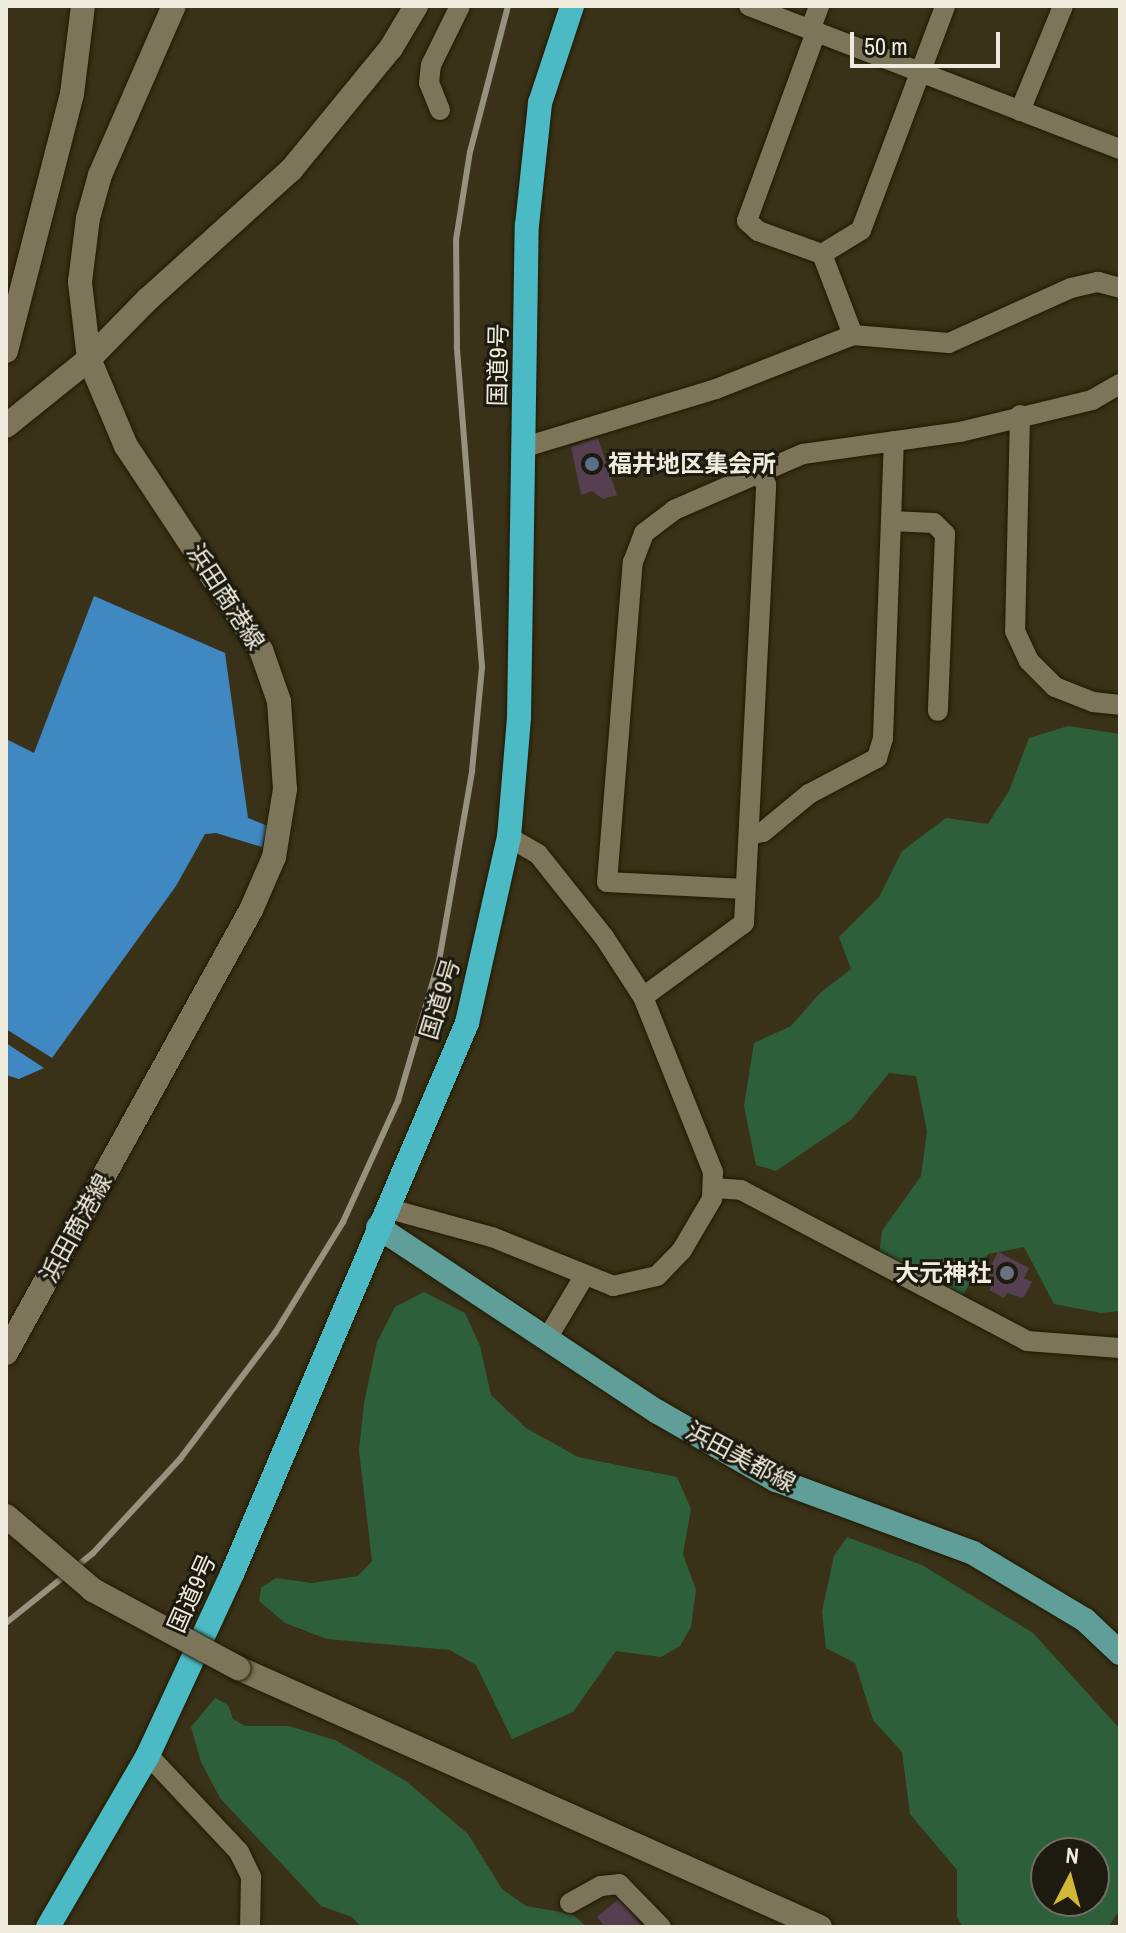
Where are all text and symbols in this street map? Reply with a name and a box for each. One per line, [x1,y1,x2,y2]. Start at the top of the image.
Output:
scale bar [854,16,1004,66]
text: 50 m [864,30,908,62]
street label: 国道9号 [483,323,513,407]
place label: 福井地区集会所 [608,450,776,478]
marker: 福井地区集会所 [583,455,601,473]
street label: 浜田商港線 [181,539,271,655]
street label: 国道9号 [414,955,466,1043]
street label: 浜田商港線 [34,1169,118,1287]
place label: 大元神社 [895,1259,991,1287]
marker: 大元神社 [998,1264,1016,1282]
street label: 浜田美都線 [681,1416,801,1498]
street label: 国道9号 [162,1549,222,1637]
north arrow [1030,1837,1110,1917]
text: N [1064,1840,1080,1871]

